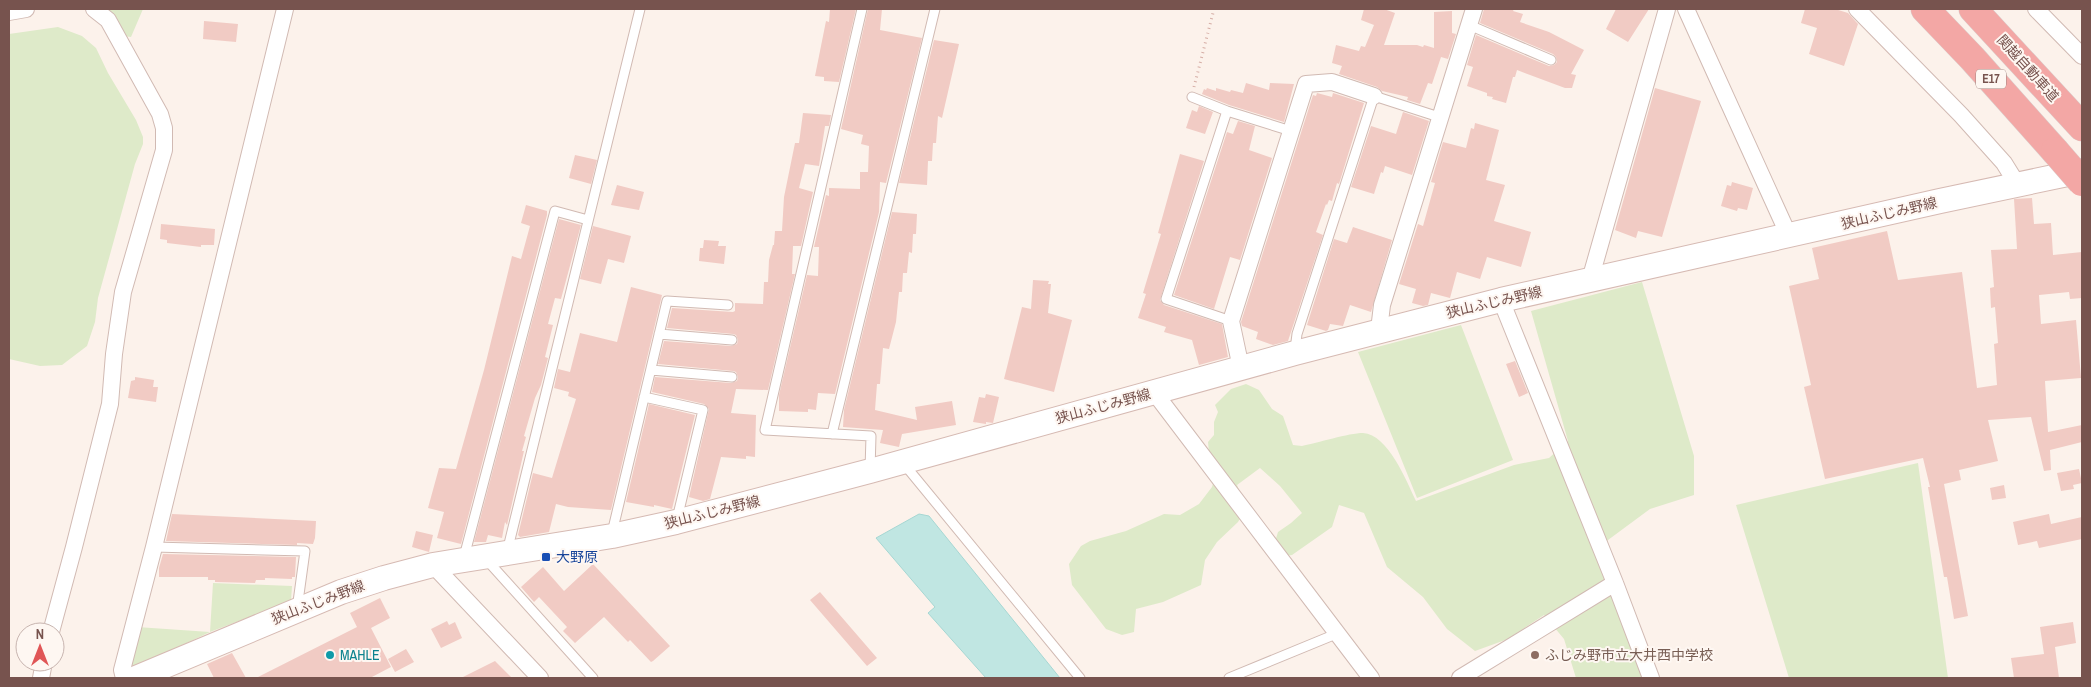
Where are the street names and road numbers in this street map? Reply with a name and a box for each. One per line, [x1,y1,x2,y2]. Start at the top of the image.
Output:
street label: 関越自動車道 [1993,31,2063,105]
road number: E17 [1976,70,2006,88]
street label: 狭山ふじみ野線 [1839,193,1939,233]
street label: 狭山ふじみ野線 [1444,282,1544,322]
street label: 狭山ふじみ野線 [1053,385,1153,427]
street label: 狭山ふじみ野線 [662,491,762,533]
street label: 狭山ふじみ野線 [269,576,367,628]

